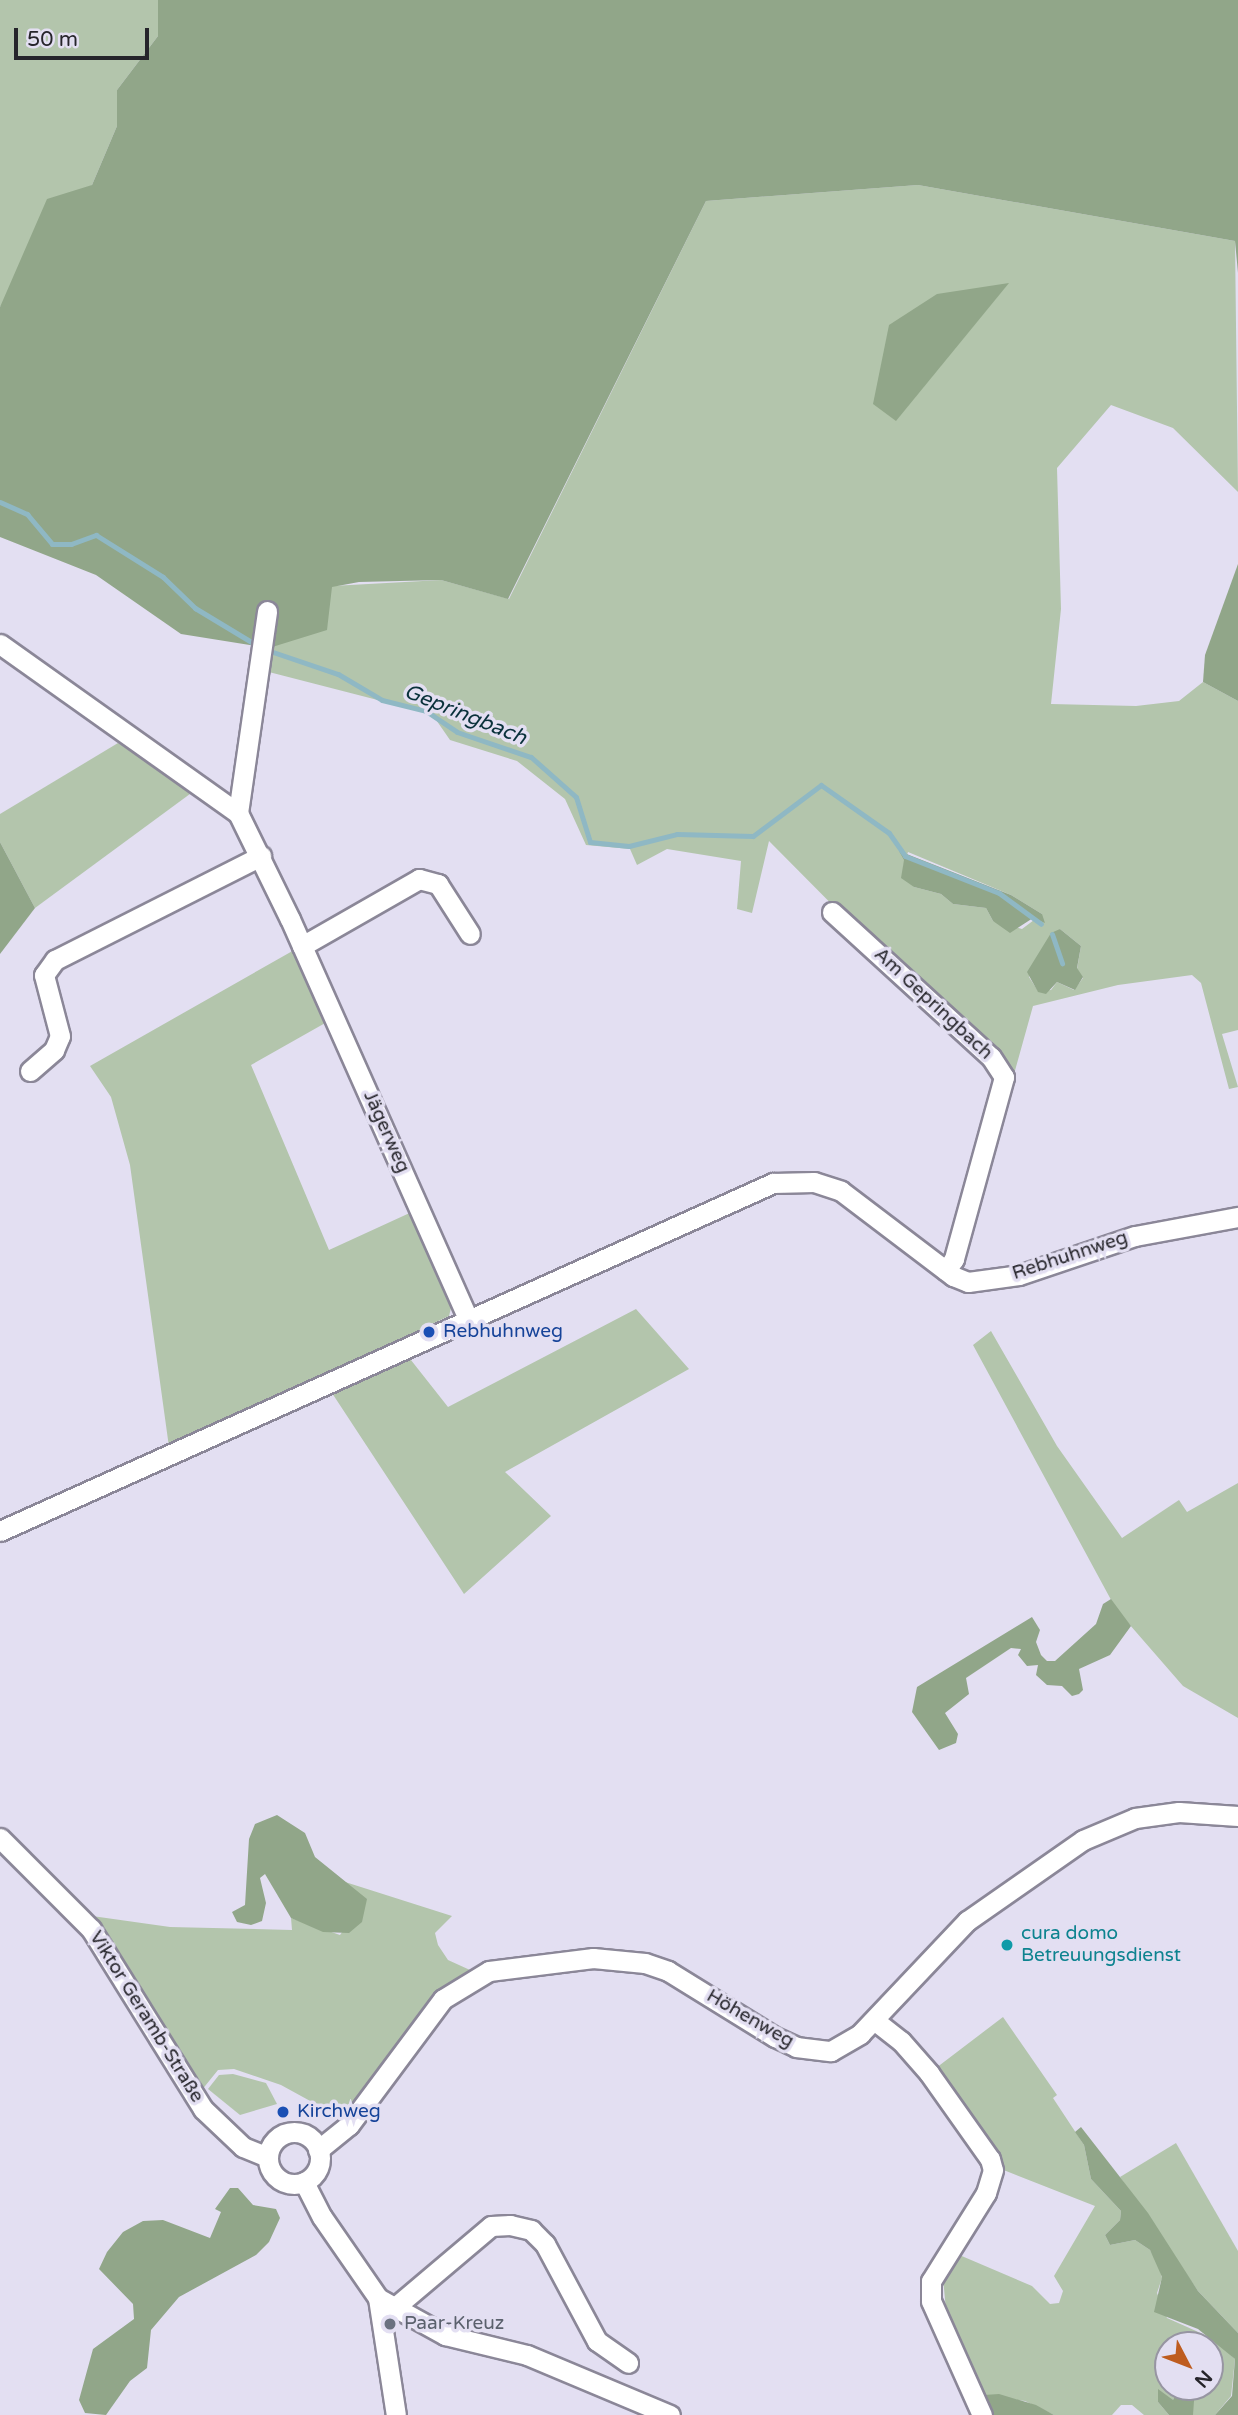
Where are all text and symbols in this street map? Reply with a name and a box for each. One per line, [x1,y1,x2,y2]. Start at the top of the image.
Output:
scale bar [18,14,152,58]
text: 50 m [27,27,78,52]
water label: Gepringbach [400,679,530,751]
street label: Am Gepringbach [869,943,997,1065]
street label: Jägerweg [358,1088,414,1176]
street label: Rebhuhnweg [1009,1227,1131,1285]
place label: Rebhuhnweg [443,1321,563,1343]
marker: Rebhuhnweg [421,1324,437,1340]
place label: cura domo Betreuungsdienst [1021,1923,1181,1967]
street label: Viktor Geramb-Straße [84,1927,208,2107]
marker: cura domo Betreuungsdienst [999,1937,1015,1953]
street label: Höhenweg [702,1985,798,2053]
place label: Kirchweg [297,2101,381,2123]
marker: Kirchweg [275,2104,291,2120]
place label: Paar-Kreuz [404,2313,504,2335]
marker: Paar-Kreuz [382,2316,398,2332]
north arrow [1154,2331,1224,2401]
text: N [1190,2366,1216,2392]

